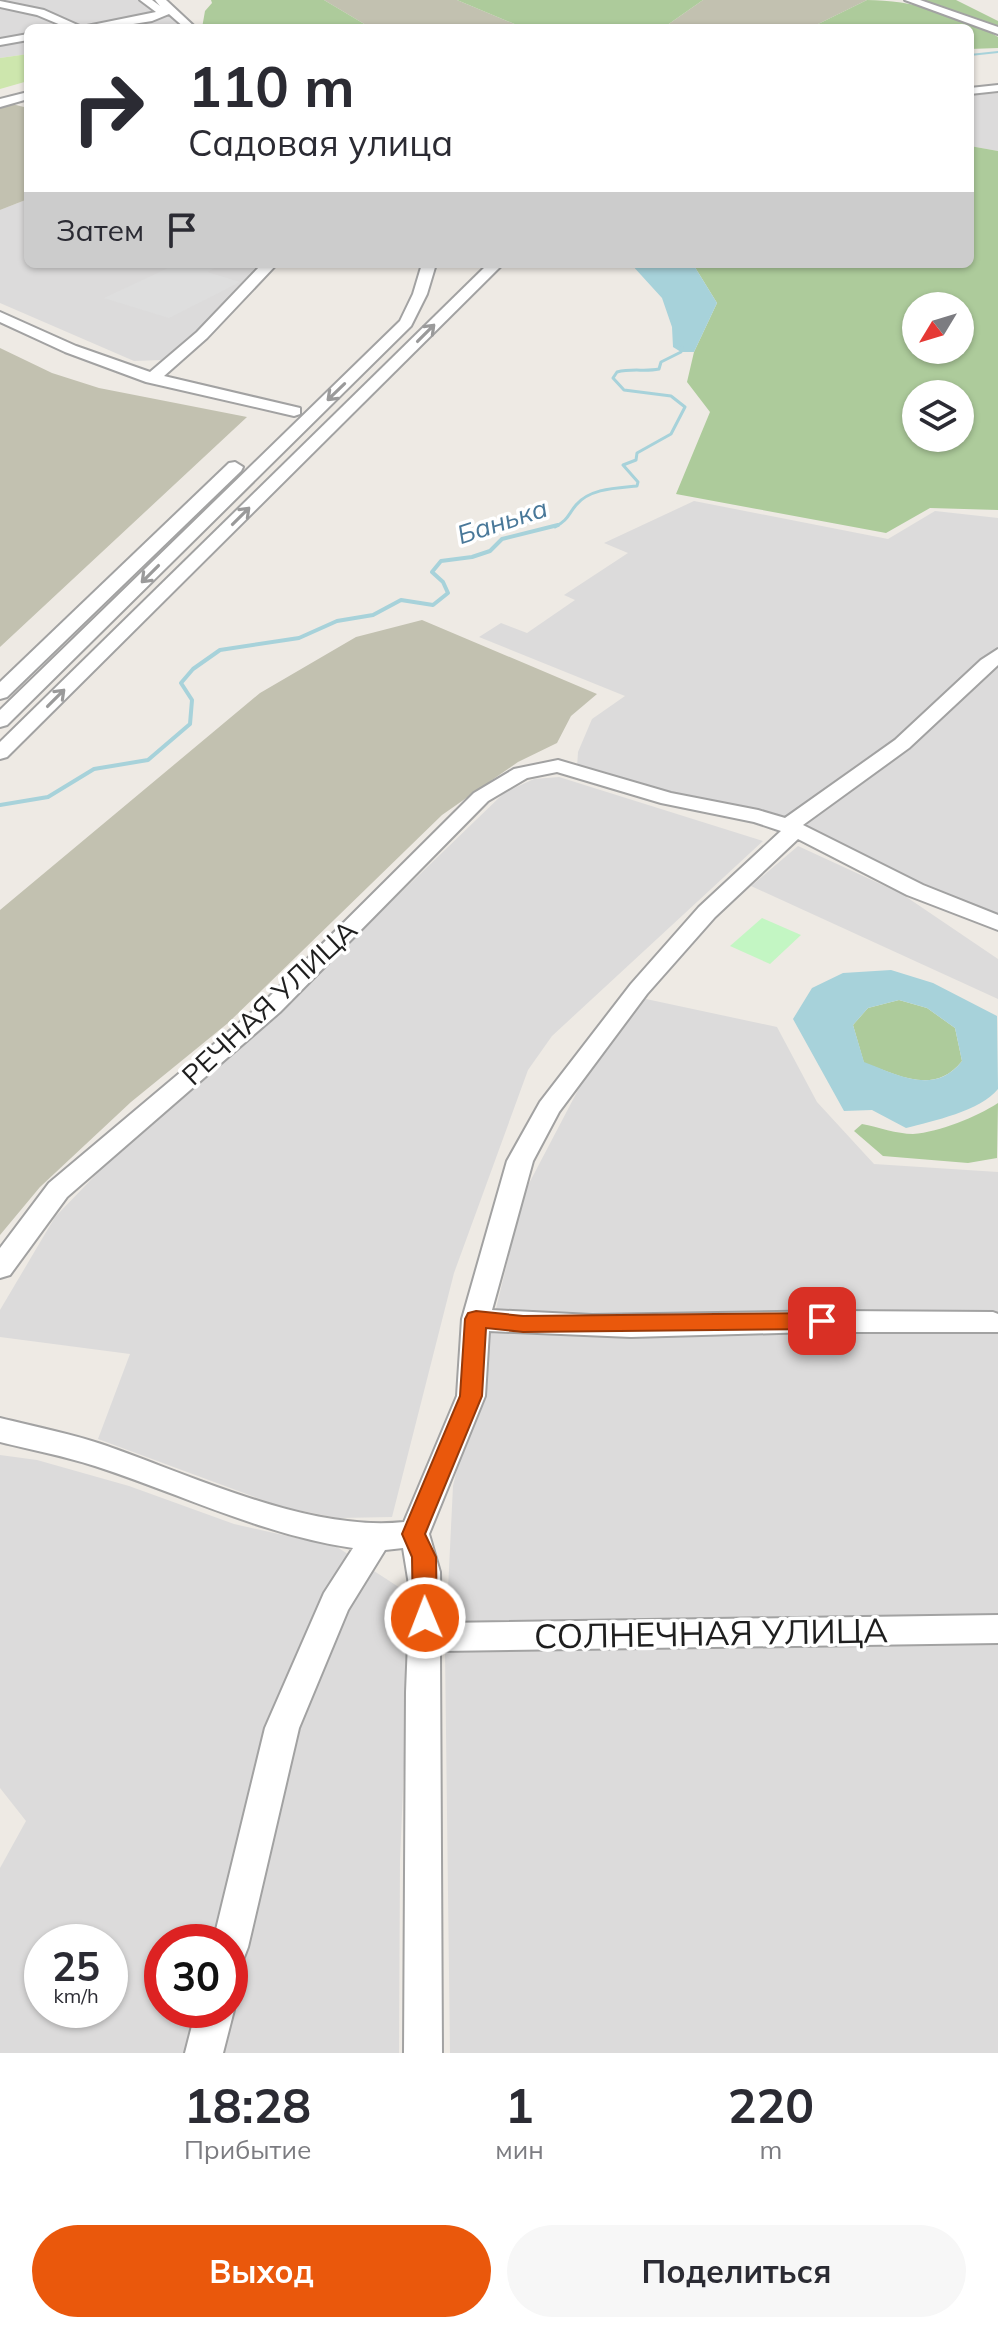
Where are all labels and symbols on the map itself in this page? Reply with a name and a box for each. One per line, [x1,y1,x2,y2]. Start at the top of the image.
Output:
north arrow [902,292,974,364]
one-way arrow [416,324,435,343]
one-way arrow [326,382,346,401]
water label: Банька [453,491,551,551]
one-way arrow [231,506,251,525]
one-way arrow [140,564,160,583]
one-way arrow [46,689,65,708]
street label: РЕЧНАЯ УЛИЦА [174,912,364,1092]
pin [788,1287,856,1355]
position arrow [383,1576,467,1660]
street label: СОЛНЕЧНАЯ УЛИЦА [534,1608,888,1658]
speed limit sign: 30 [144,1924,248,2028]

